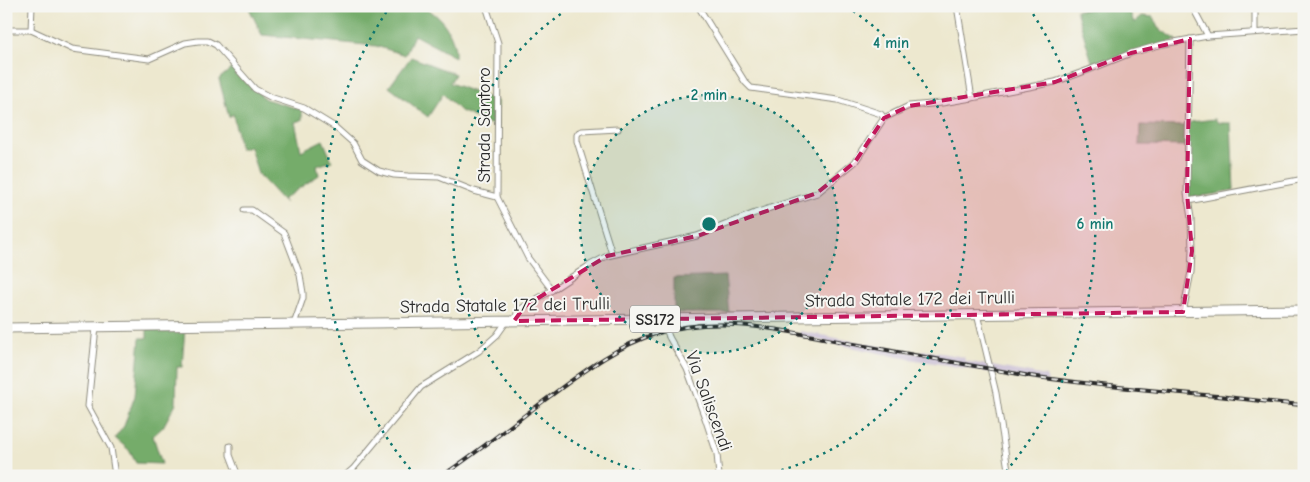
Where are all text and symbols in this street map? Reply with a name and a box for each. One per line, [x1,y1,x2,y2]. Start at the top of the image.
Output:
text: 4 min [873,34,909,52]
street label: Strada Santoro [474,67,495,183]
text: 2 min [691,86,727,104]
centre of rings [700,215,718,233]
text: 6 min [1077,215,1113,233]
street label: Strada Statale 172 dei Trulli [805,287,1015,312]
street label: Strada Statale 172 dei Trulli [400,293,610,318]
road number: SS172 [630,306,680,332]
street label: Via Saliscendi [681,348,736,454]

